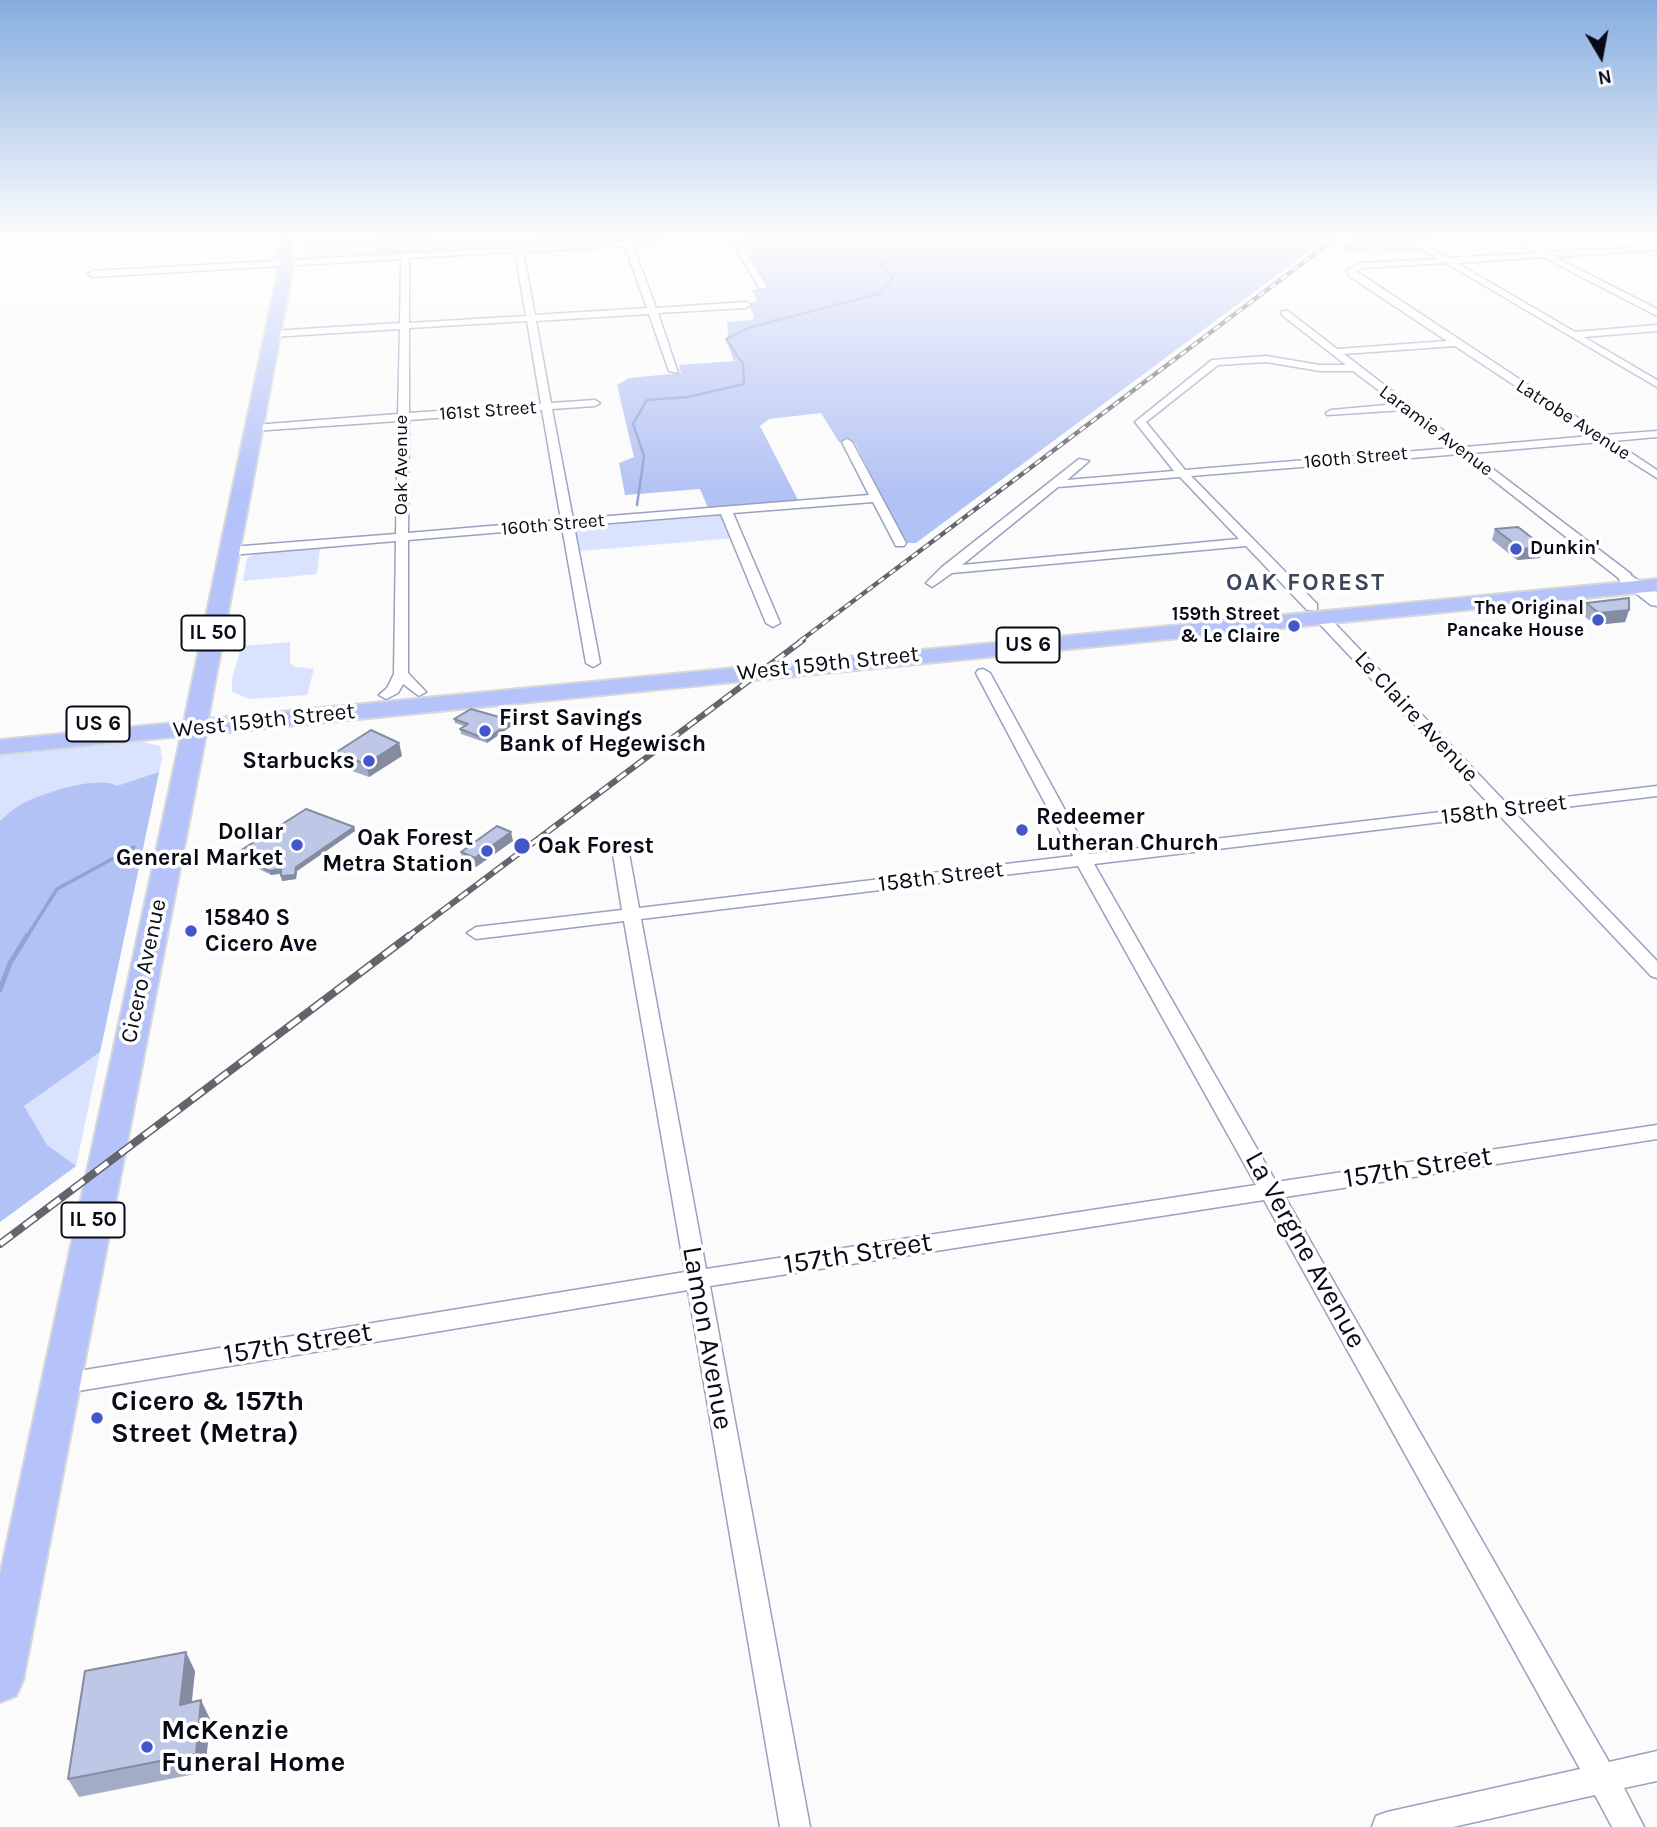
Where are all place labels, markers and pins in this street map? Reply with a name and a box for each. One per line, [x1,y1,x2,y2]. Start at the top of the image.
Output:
place label: Dunkin' [1530,538,1600,560]
marker: Dunkin' [1508,541,1524,557]
place label: The Original Pancake House [1447,598,1584,642]
place label: 159th Street & Le Claire [1172,604,1280,648]
marker: The Original Pancake House [1590,612,1606,628]
marker: 159th Street & Le Claire [1286,618,1302,634]
place label: First Savings Bank of Hegewisch [499,704,706,758]
marker: First Savings Bank of Hegewisch [477,723,493,739]
place label: Starbucks [242,747,355,775]
marker: Starbucks [361,753,377,769]
place label: Redeemer Lutheran Church [1036,803,1219,857]
place label: Dollar General Market [116,818,283,872]
marker: Redeemer Lutheran Church [1014,822,1030,838]
place label: Oak Forest Metra Station [322,824,473,878]
place label: Oak Forest [538,832,654,860]
marker: Oak Forest [512,836,532,856]
marker: Dollar General Market [289,837,305,853]
marker: Oak Forest Metra Station [479,843,495,859]
place label: 15840 S Cicero Ave [205,904,317,958]
marker: 15840 S Cicero Ave [183,923,199,939]
place label: Cicero & 157th Street (Metra) [111,1385,304,1451]
marker: Cicero & 157th Street (Metra) [89,1410,105,1426]
place label: McKenzie Funeral Home [161,1714,345,1780]
marker: McKenzie Funeral Home [139,1739,155,1755]

